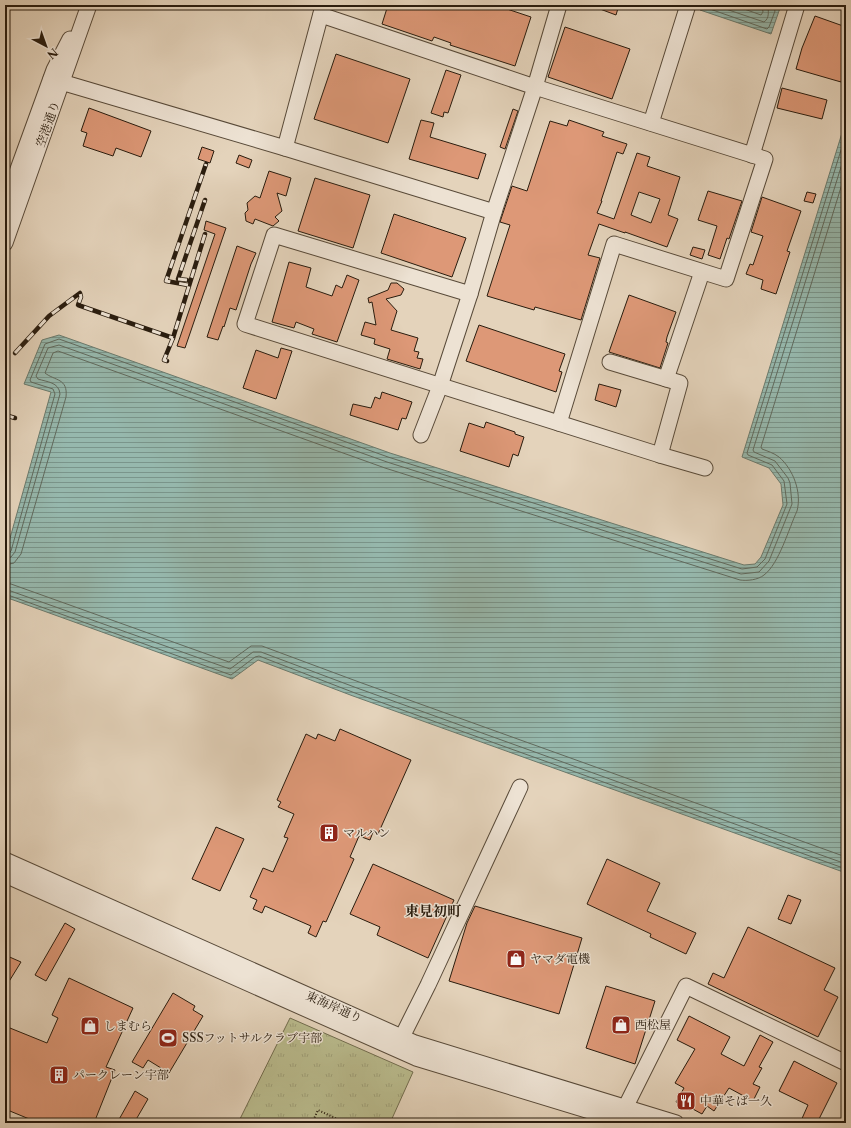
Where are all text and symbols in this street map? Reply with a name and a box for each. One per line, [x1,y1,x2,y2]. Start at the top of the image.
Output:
north arrow [26,26,66,66]
text: N [44,45,61,62]
street label: 空港通り [32,99,63,149]
building icon: マルハン [318,822,340,844]
place label: マルハン [343,825,390,840]
district label: 東見初町 [405,902,462,920]
shop icon: ヤマダ電機 [505,948,527,970]
place label: ヤマダ電機 [530,951,590,966]
street label: 東海岸通り [304,987,365,1026]
shop icon: 西松屋 [610,1014,632,1036]
shop icon: しまむら [79,1015,101,1037]
place label: 西松屋 [635,1017,671,1032]
place label: しまむら [104,1018,152,1033]
sports icon: SSSフットサルクラブ宇部 [157,1027,179,1049]
place label: SSSフットサルクラブ宇部 [182,1030,322,1045]
building icon: パークレーン宇部 [48,1064,70,1086]
place label: パークレーン宇部 [73,1067,169,1082]
restaurant icon: 中華そば一久 [675,1090,697,1112]
place label: 中華そば一久 [700,1093,772,1108]

